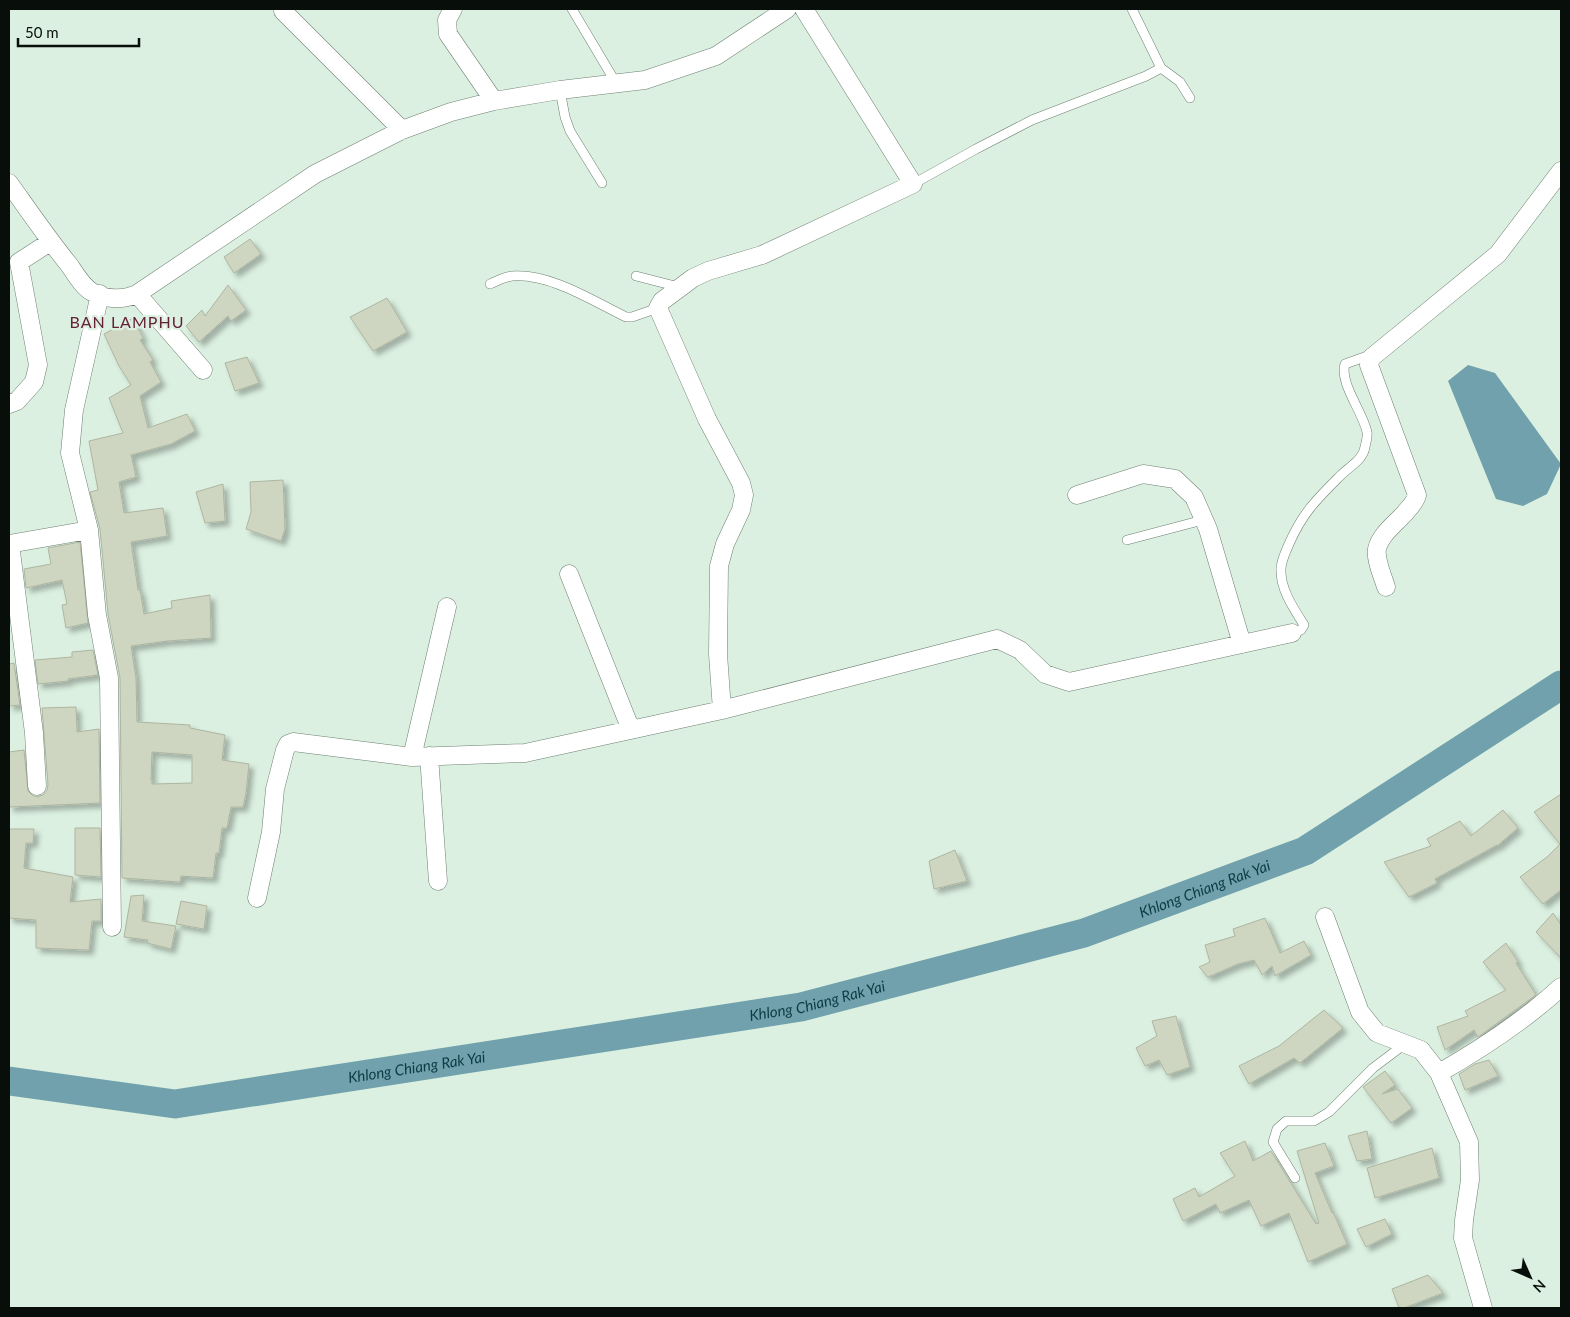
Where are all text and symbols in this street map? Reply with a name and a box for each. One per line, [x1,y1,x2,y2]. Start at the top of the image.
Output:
scale bar [18,15,139,47]
text: 50 m [25,23,59,41]
district label: BAN LAMPHU [70,312,184,331]
water label: Khlong Chiang Rak Yai [1136,856,1273,921]
water label: Khlong Chiang Rak Yai [748,976,887,1024]
water label: Khlong Chiang Rak Yai [347,1047,487,1086]
north arrow [1505,1252,1555,1302]
text: N [1530,1277,1549,1296]

